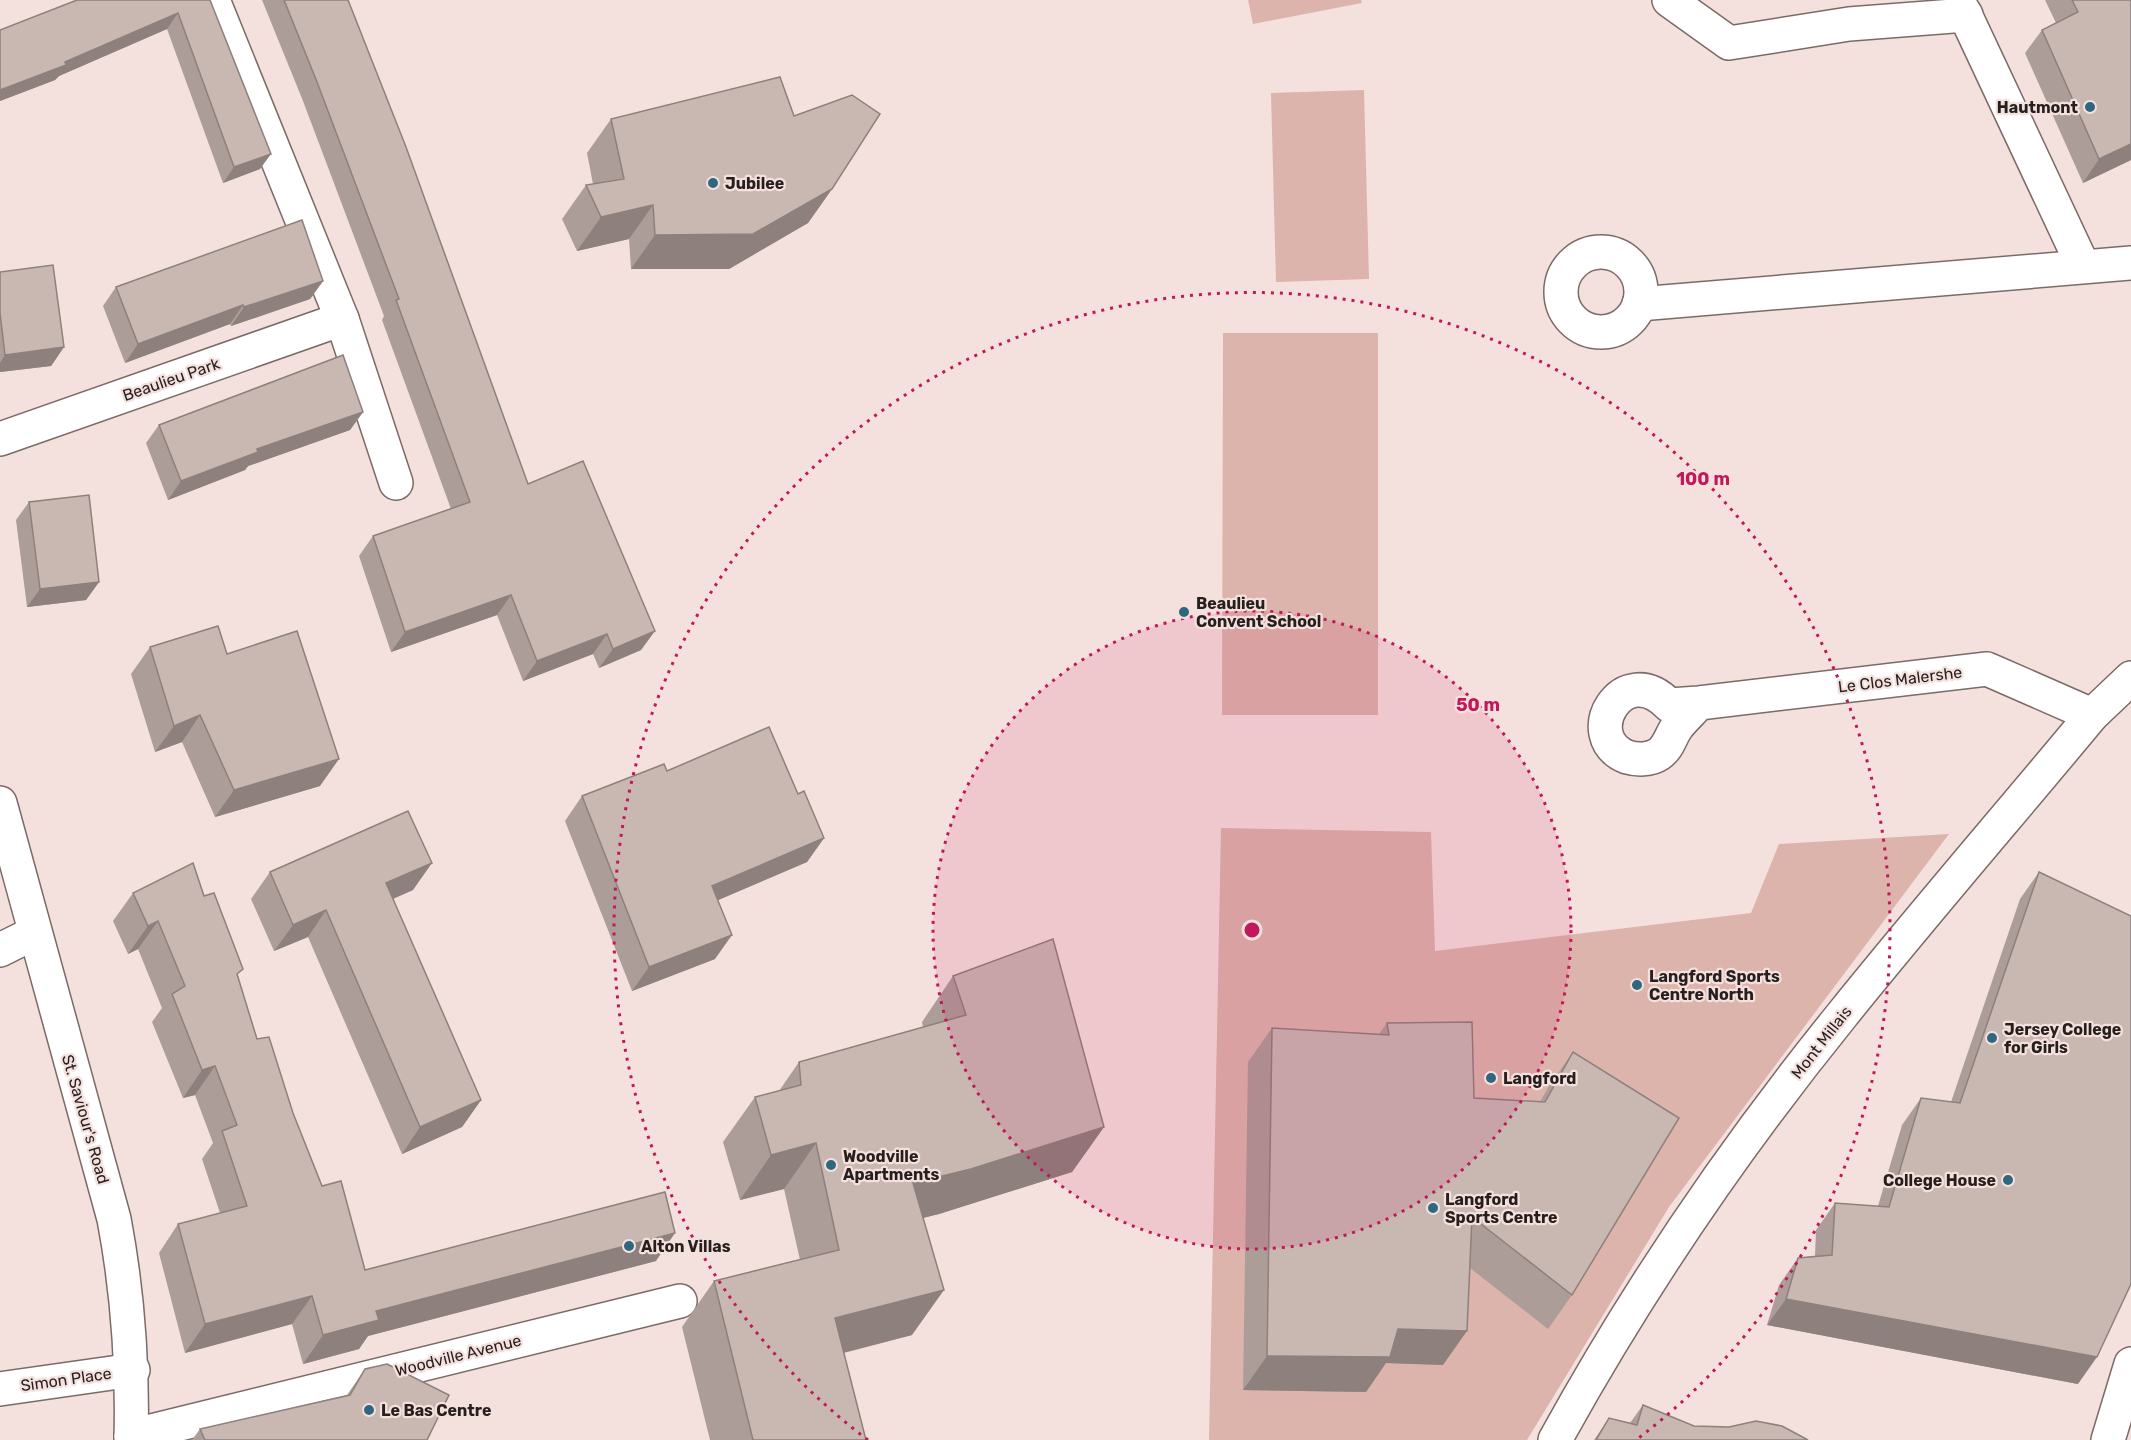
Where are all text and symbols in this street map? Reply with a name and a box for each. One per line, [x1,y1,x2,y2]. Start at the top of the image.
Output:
place label: Hautmont [1997,98,2079,117]
marker: Hautmont [2083,100,2097,114]
place label: Jubilee [725,174,784,193]
marker: Jubilee [706,176,720,190]
street label: Beaulieu Park [120,354,223,405]
text: 100 m [1676,468,1730,490]
place label: Beaulieu Convent School [1196,594,1321,631]
marker: Beaulieu Convent School [1177,605,1191,619]
street label: Le Clos Malershe [1837,662,1963,697]
text: 50 m [1456,694,1500,716]
centre of rings [1242,920,1262,940]
place label: Langford Sports Centre North [1649,967,1780,1004]
marker: Langford Sports Centre North [1630,978,1644,992]
street label: Mont Millais [1787,1002,1856,1082]
place label: Jersey College for Girls [2004,1020,2121,1057]
marker: Jersey College for Girls [1985,1031,1999,1045]
street label: St. Saviour's Road [58,1052,113,1186]
place label: Langford [1503,1069,1576,1088]
marker: Langford [1484,1071,1498,1085]
place label: Woodville Apartments [843,1147,940,1184]
marker: Woodville Apartments [824,1158,838,1172]
place label: College House [1883,1171,1996,1190]
marker: College House [2001,1173,2015,1187]
place label: Langford Sports Centre [1445,1190,1558,1227]
marker: Langford Sports Centre [1426,1201,1440,1215]
place label: Alton Villas [641,1237,731,1256]
marker: Alton Villas [622,1239,636,1253]
street label: Woodville Avenue [393,1331,523,1380]
street label: Simon Place [19,1364,113,1395]
place label: Le Bas Centre [381,1401,491,1420]
marker: Le Bas Centre [362,1403,376,1417]

